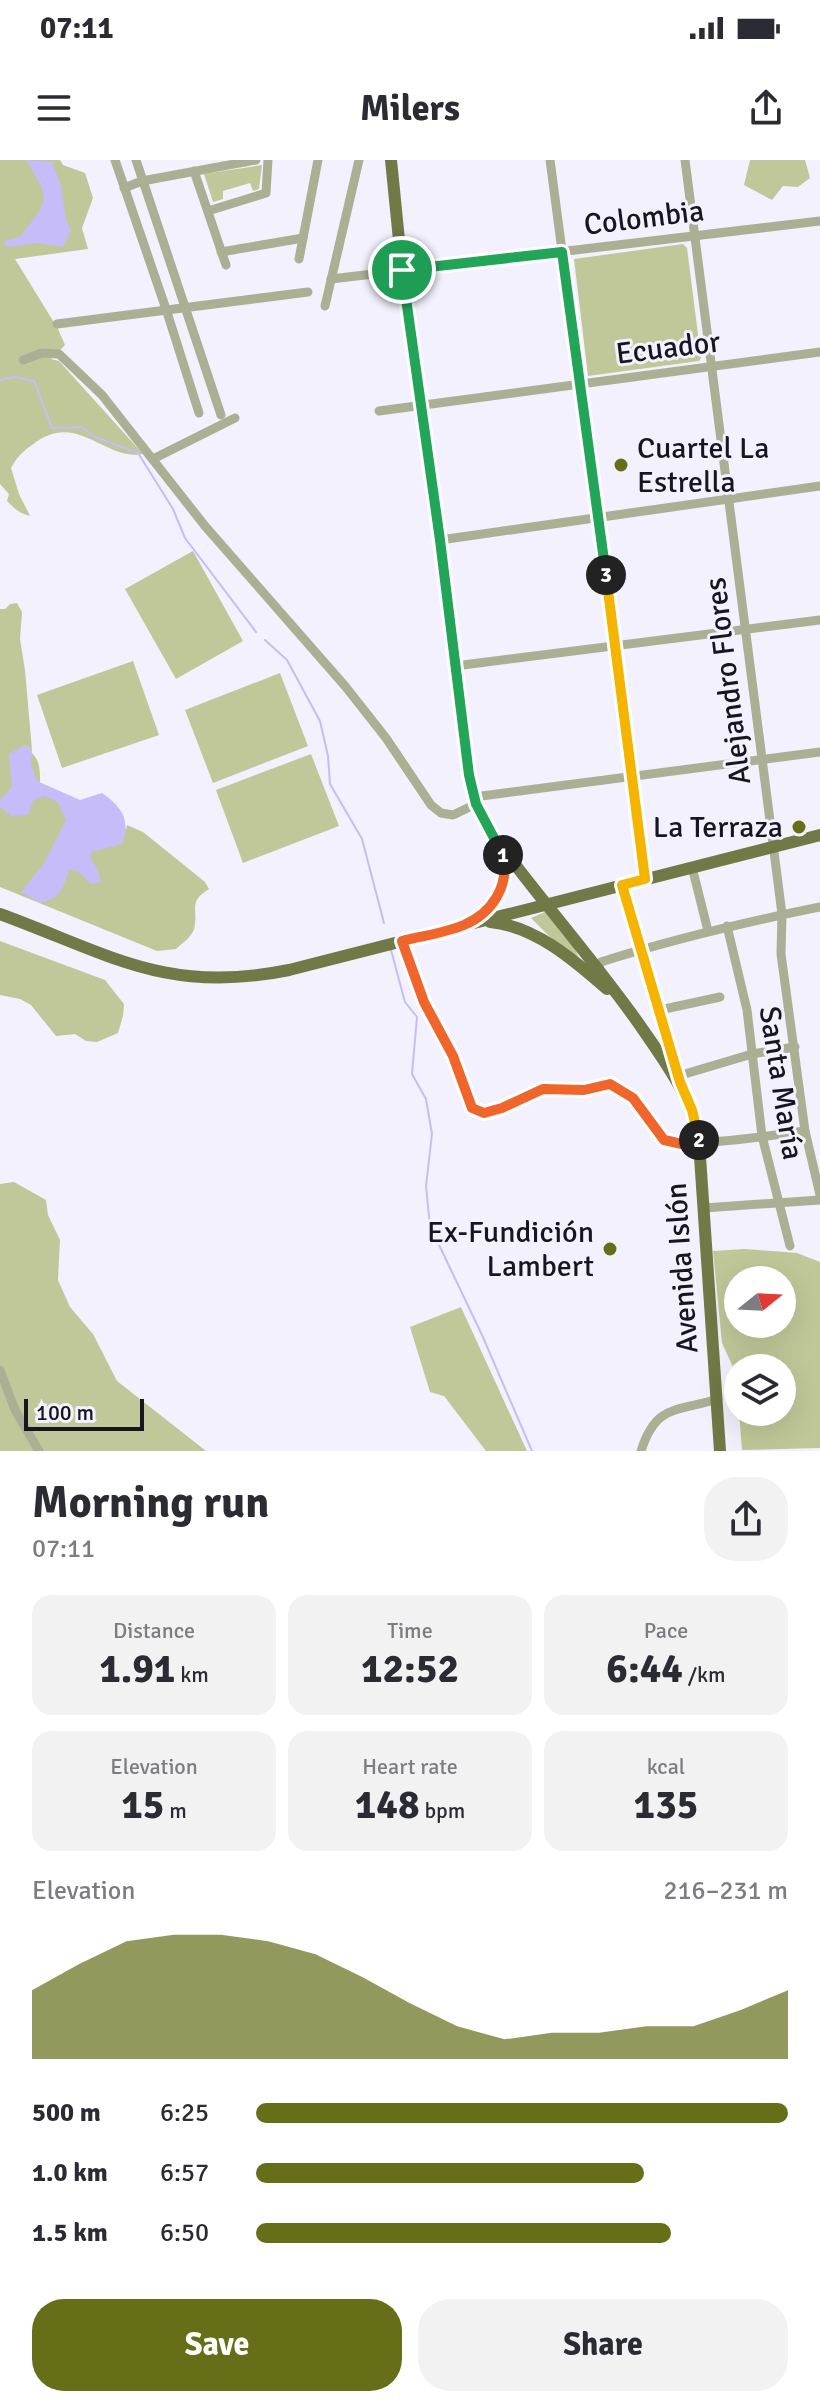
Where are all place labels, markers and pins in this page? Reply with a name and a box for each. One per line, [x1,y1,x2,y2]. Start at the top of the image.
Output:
pin [368,236,436,304]
place label: Cuartel La Estrella [637,430,769,501]
marker: Cuartel La Estrella [612,456,630,474]
pin: 3 [586,555,626,595]
place label: La Terraza [653,809,783,846]
marker: La Terraza [790,818,808,836]
pin: 1 [483,835,523,875]
pin: 2 [679,1120,719,1160]
place label: Ex-Fundición Lambert [427,1214,594,1285]
marker: Ex-Fundición Lambert [601,1240,619,1258]

